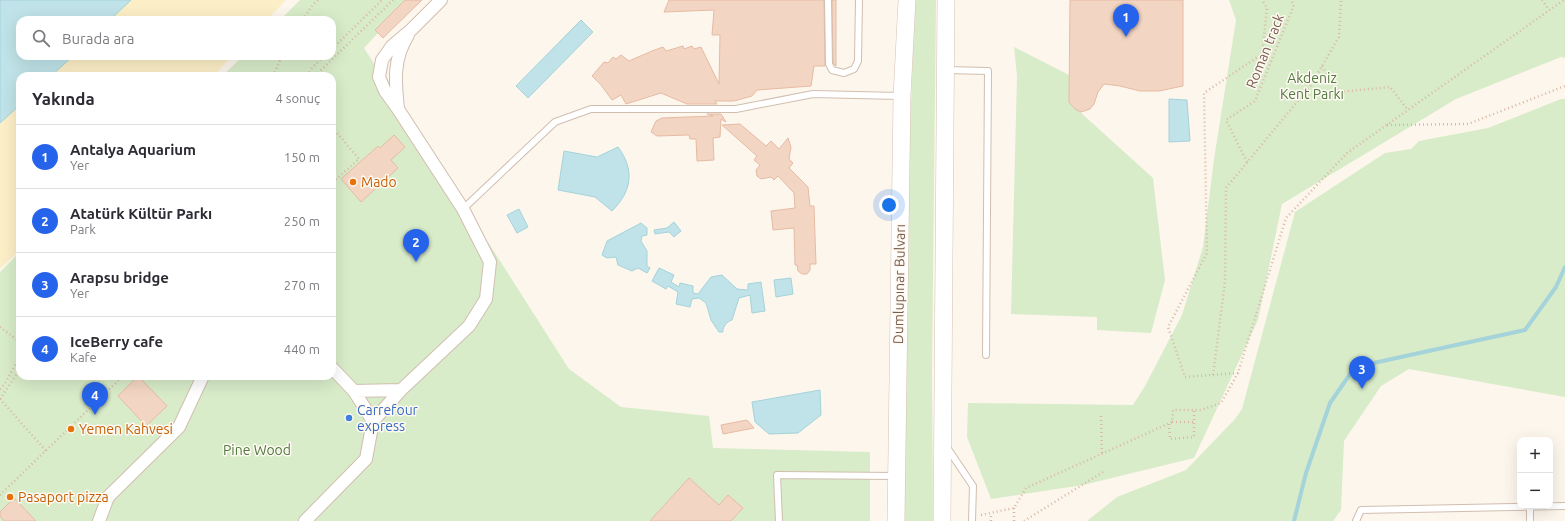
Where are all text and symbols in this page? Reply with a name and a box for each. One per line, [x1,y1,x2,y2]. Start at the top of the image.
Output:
pin: 1 [1113,4,1139,37]
street label: Roman track [1243,11,1287,91]
search box [16,16,336,60]
icon: search [30,27,52,49]
text: Burada ara [62,30,134,47]
park label: Akdeniz Kent Parkı [1280,70,1344,102]
text: Yakında [32,89,95,108]
text: 4 sonuç [276,91,320,105]
text: Antalya Aquarium [70,141,196,158]
text: 1 [41,150,49,164]
text: 150 m [284,150,320,164]
text: Yer [70,158,89,172]
place label: Mado [361,174,397,190]
marker: Mado [348,177,358,187]
your location [879,195,899,215]
text: Atatürk Kültür Parkı [70,205,212,222]
text: 2 [41,214,49,228]
text: 250 m [284,214,320,228]
text: Park [70,222,96,236]
street label: Dumlupınar Bulvarı [890,224,908,344]
pin: 2 [403,229,429,262]
text: Arapsu bridge [70,269,169,286]
text: 3 [41,278,49,292]
text: 270 m [284,278,320,292]
text: Yer [70,286,89,300]
text: IceBerry cafe [70,333,163,350]
text: 4 [41,342,49,356]
text: 440 m [284,342,320,356]
text: Kafe [70,350,97,364]
pin: 3 [1349,356,1375,389]
pin: 4 [82,382,108,415]
place label: Carrefour express [357,402,419,434]
marker: Carrefour express [344,413,354,423]
place label: Yemen Kahvesi [79,421,173,437]
marker: Yemen Kahvesi [66,424,76,434]
map controls [1517,437,1553,509]
button: + [1517,437,1553,473]
park label: Pine Wood [223,442,291,458]
button: − [1517,473,1553,509]
place label: Pasaport pizza [18,489,109,505]
marker: Pasaport pizza [5,492,15,502]

